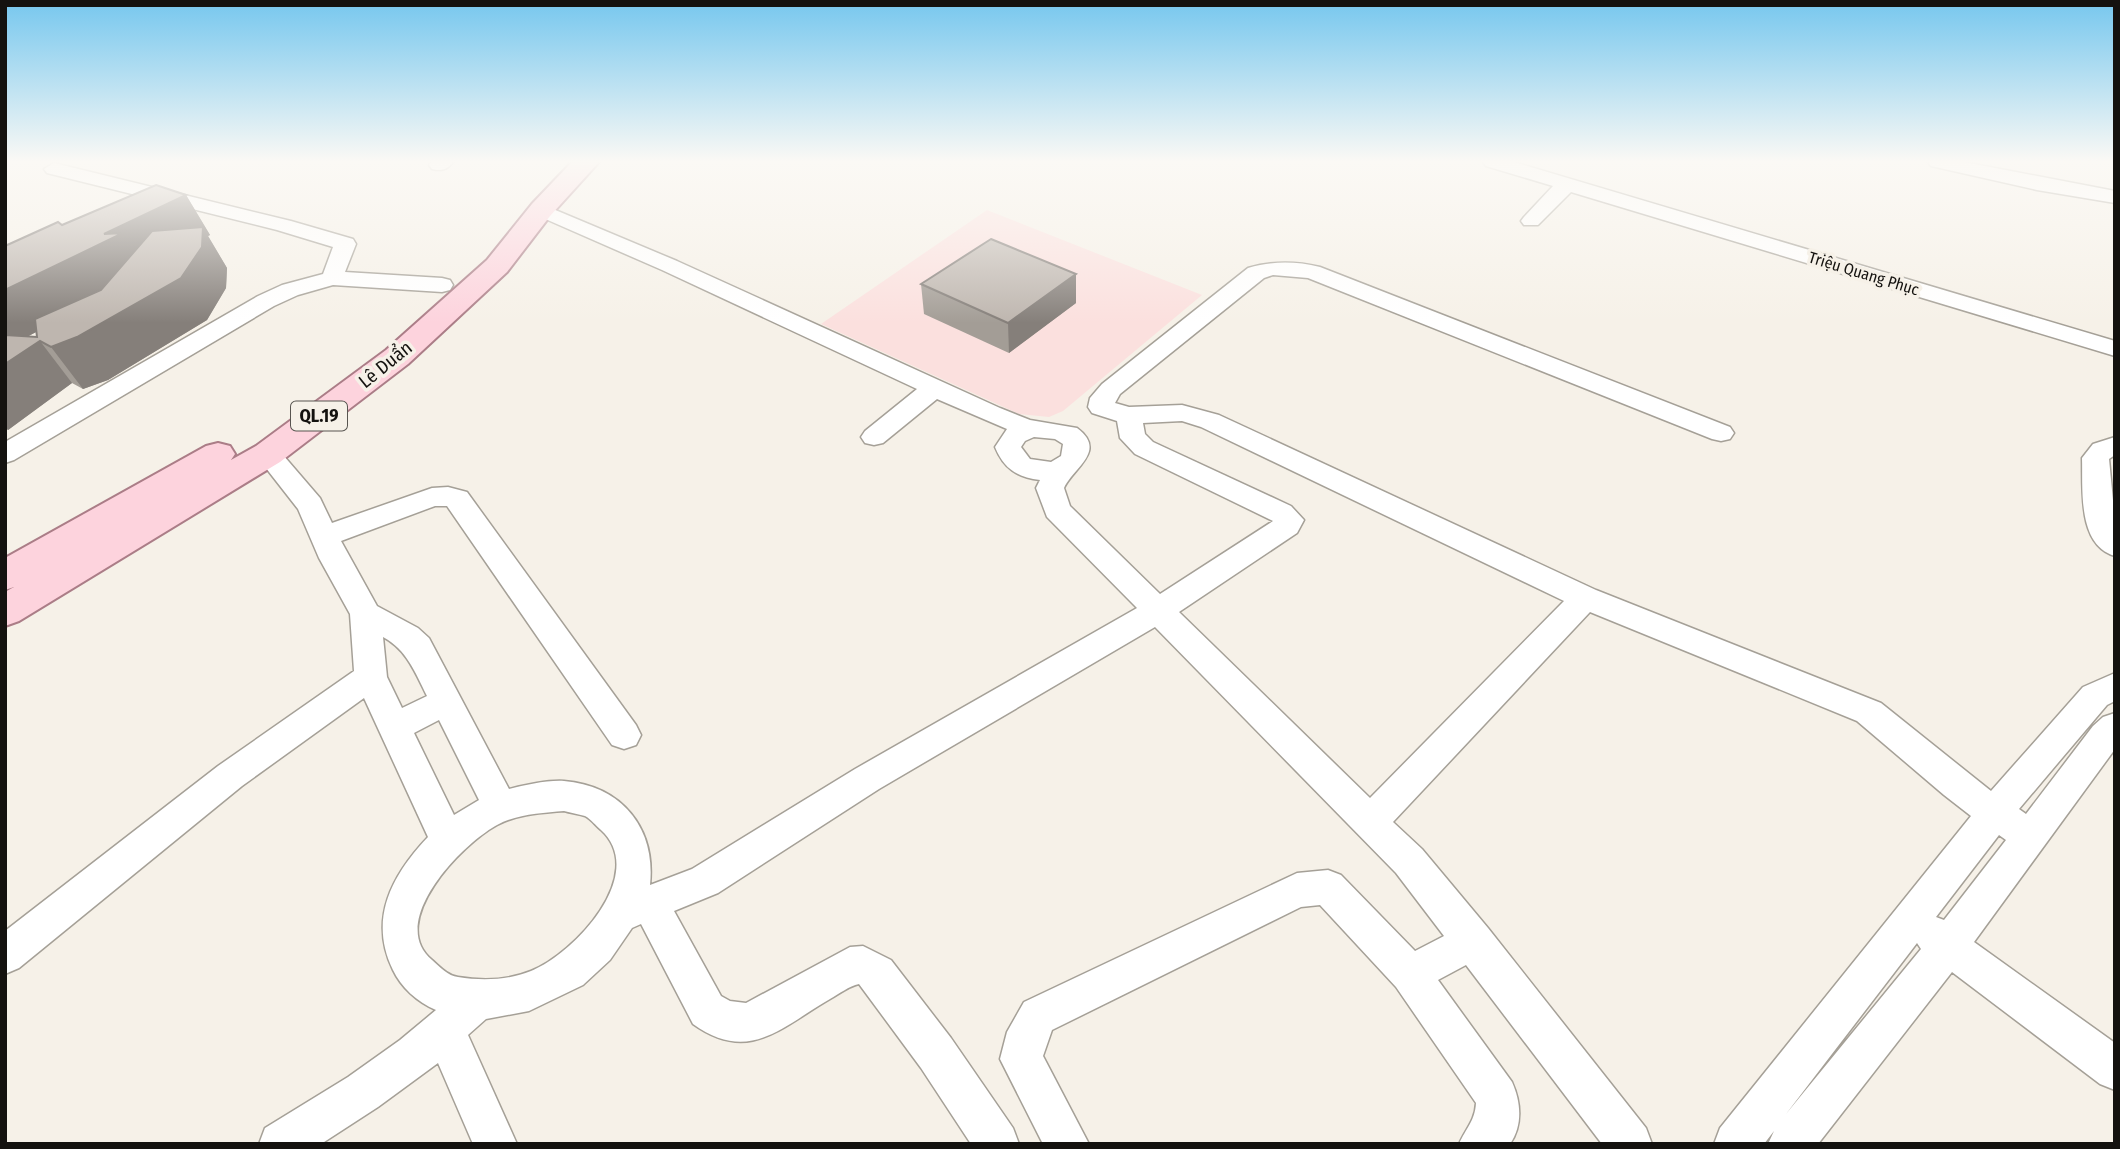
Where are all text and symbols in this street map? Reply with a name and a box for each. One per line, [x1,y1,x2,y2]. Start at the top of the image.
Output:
street label: Triệu Quang Phục [1806,248,1921,299]
street label: Lê Duẩn [354,336,417,393]
road number: QL.19 [291,402,347,430]

